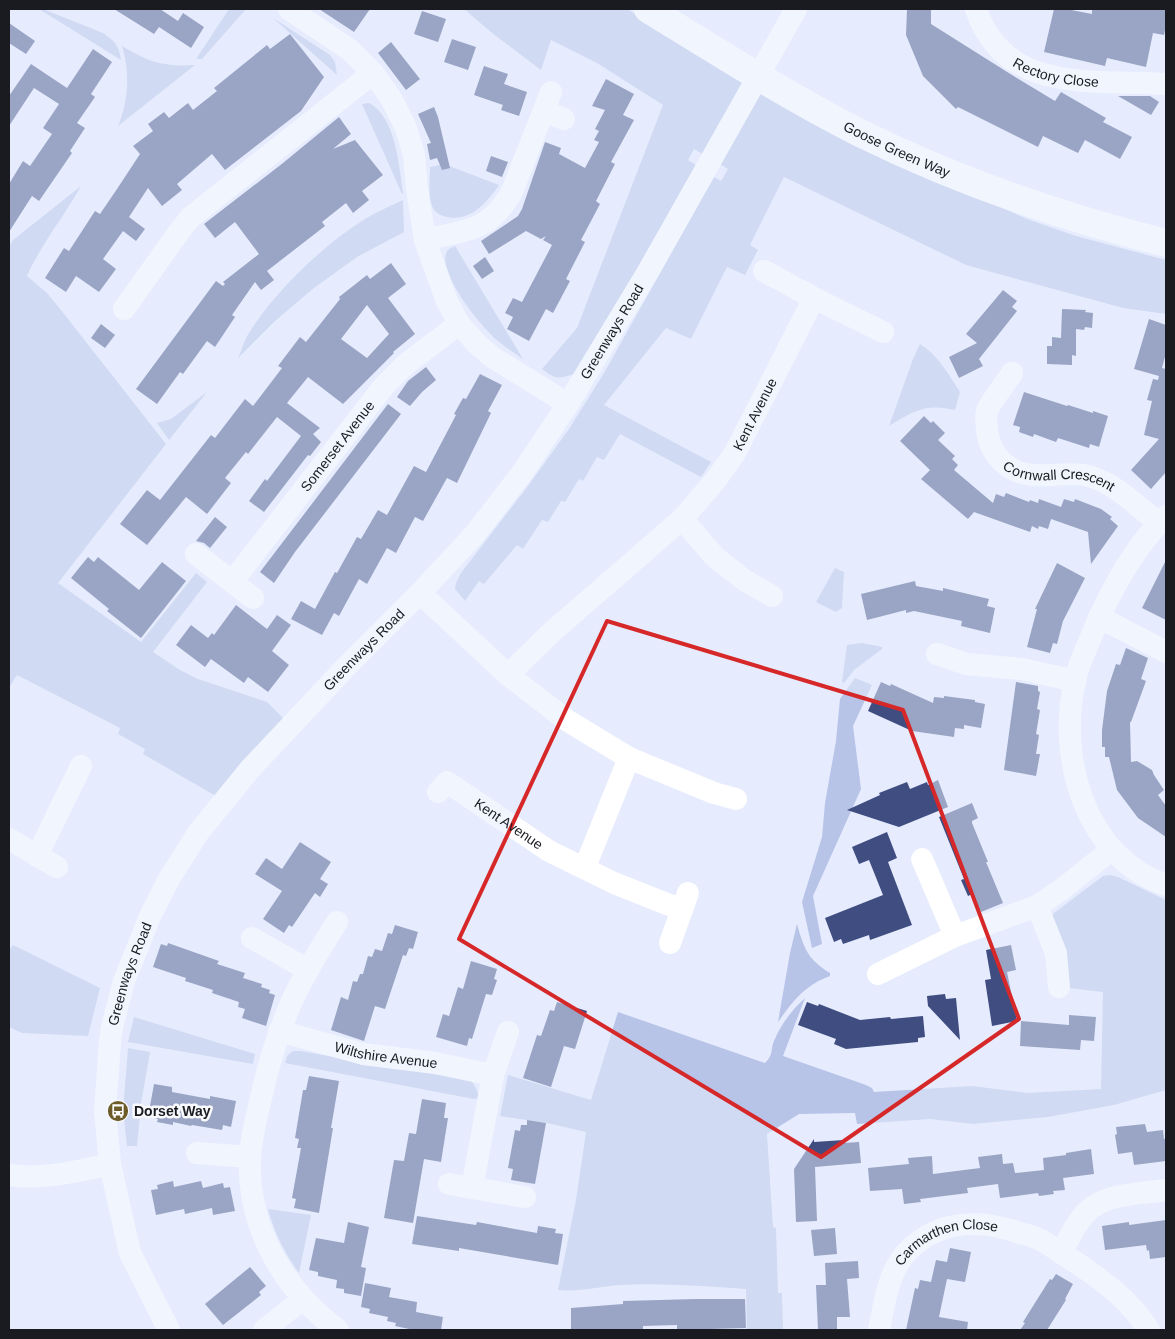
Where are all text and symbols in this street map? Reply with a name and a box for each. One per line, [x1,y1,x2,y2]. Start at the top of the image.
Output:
street label: Rectory Close [1010,54,1099,90]
street label: Goose Green Way [841,118,953,181]
street label: Greenways Road [577,281,647,382]
street label: Kent Avenue [730,375,780,453]
street label: Somerset Avenue [297,397,378,495]
street label: Cornwall Crescent [1000,457,1118,494]
street label: Greenways Road [320,605,408,694]
street label: Kent Avenue [471,795,546,853]
street label: Greenways Road [105,920,155,1027]
street label: Wiltshire Avenue [333,1039,439,1071]
bus stop icon: Dorset Way [106,1099,130,1123]
place label: Dorset Way [134,1103,211,1119]
street label: Carmarthen Close [891,1216,1000,1268]

